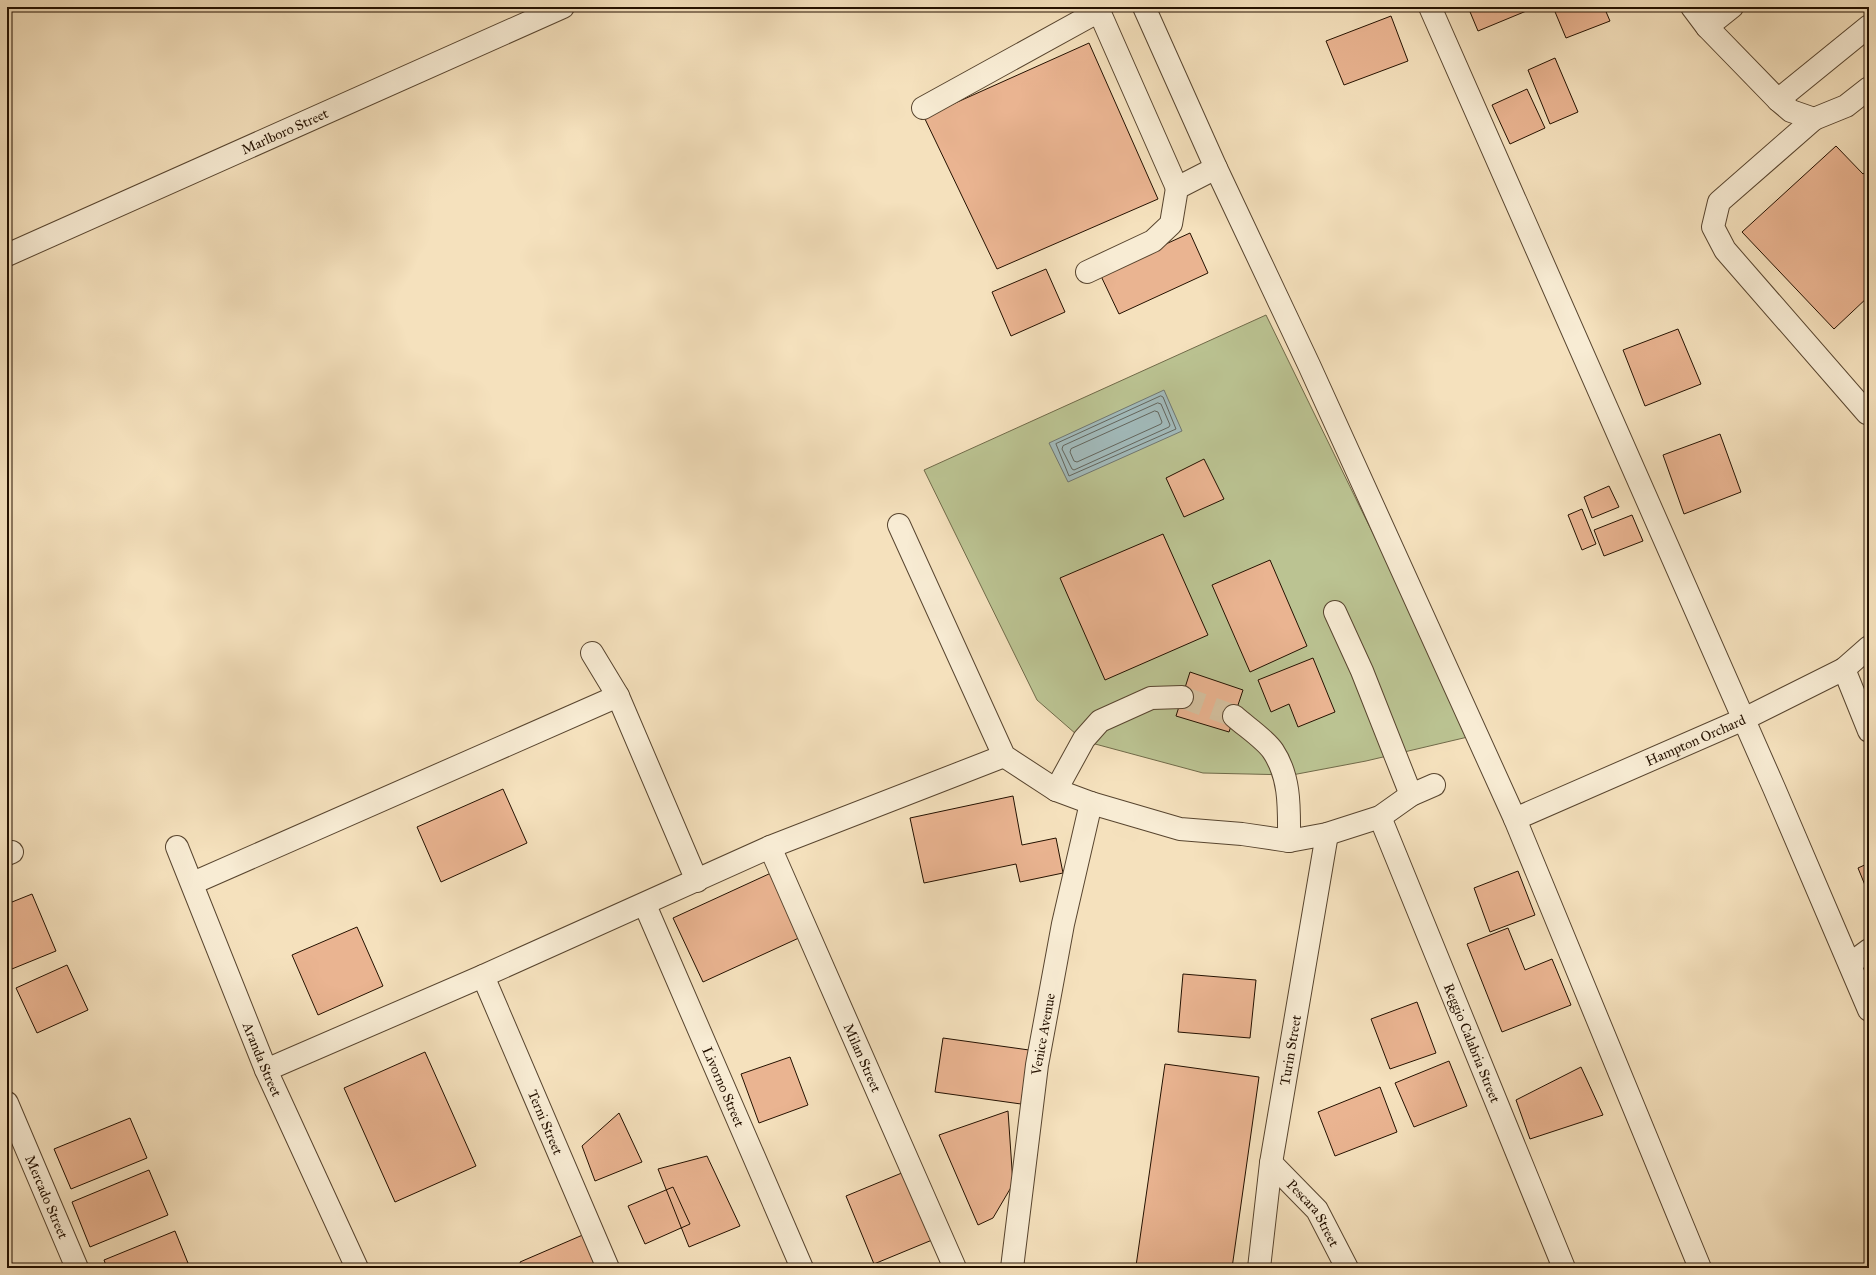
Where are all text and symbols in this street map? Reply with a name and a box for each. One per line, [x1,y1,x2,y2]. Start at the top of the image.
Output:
street label: Marlboro Street [238,104,331,158]
street label: Hampton Orchard [1643,711,1748,769]
street label: Reggio Calabria Street [1440,981,1504,1105]
street label: Venice Avenue [1027,992,1059,1077]
street label: Turin Street [1276,1014,1305,1087]
street label: Aranda Street [239,1019,286,1099]
street label: Milan Street [840,1021,885,1095]
street label: Livorno Street [699,1044,748,1129]
street label: Terni Street [524,1087,567,1157]
street label: Mercado Street [22,1152,72,1241]
street label: Pescara Street [1283,1176,1343,1249]

